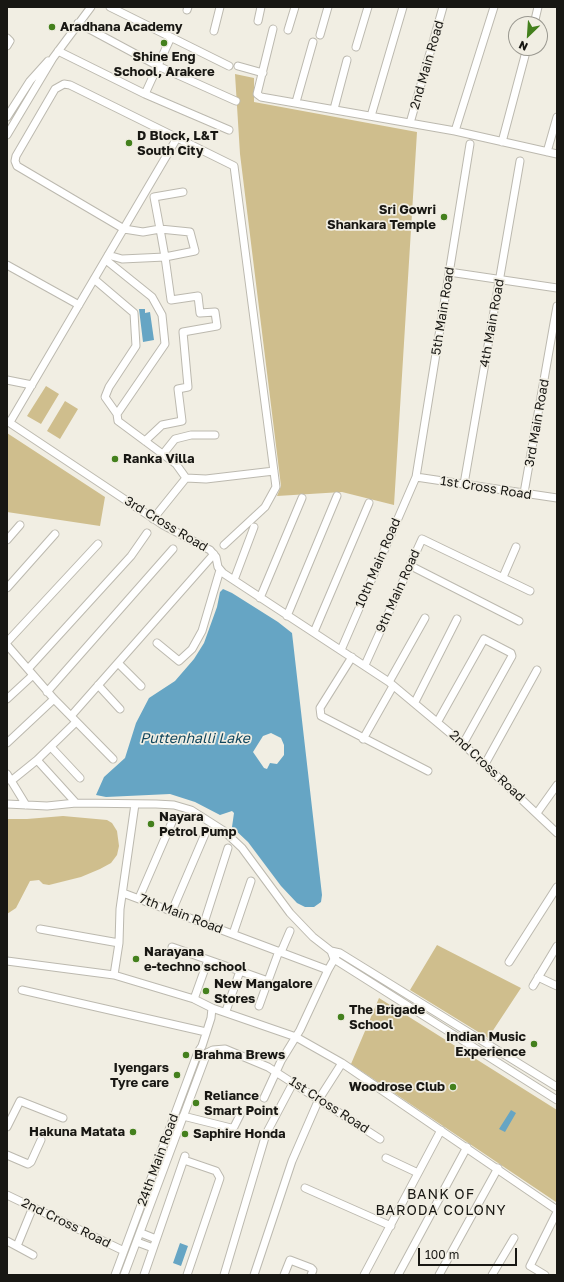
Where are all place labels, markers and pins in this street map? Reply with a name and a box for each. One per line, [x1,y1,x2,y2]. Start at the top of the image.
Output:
place label: Aradhana Academy [60,19,182,35]
marker: Aradhana Academy [47,22,57,32]
marker: Shine Eng School, Arakere [159,38,169,48]
place label: Shine Eng School, Arakere [113,49,215,80]
place label: D Block, L&T South City [137,128,218,159]
marker: D Block, L&T South City [124,138,134,148]
place label: Sri Gowri Shankara Temple [327,202,436,233]
marker: Sri Gowri Shankara Temple [439,212,449,222]
place label: Ranka Villa [123,451,194,467]
marker: Ranka Villa [110,454,120,464]
place label: Nayara Petrol Pump [159,809,236,840]
marker: Nayara Petrol Pump [146,819,156,829]
place label: Narayana e-techno school [144,944,246,975]
marker: Narayana e-techno school [131,954,141,964]
place label: New Mangalore Stores [214,976,313,1007]
marker: New Mangalore Stores [201,986,211,996]
place label: The Brigade School [349,1002,425,1033]
marker: The Brigade School [336,1012,346,1022]
place label: Indian Music Experience [446,1029,526,1060]
marker: Indian Music Experience [529,1039,539,1049]
place label: Brahma Brews [194,1047,285,1063]
marker: Brahma Brews [181,1050,191,1060]
place label: Iyengars Tyre care [110,1060,169,1091]
marker: Iyengars Tyre care [172,1070,182,1080]
place label: Woodrose Club [349,1079,445,1095]
marker: Woodrose Club [448,1082,458,1092]
place label: Reliance Smart Point [204,1088,278,1119]
marker: Reliance Smart Point [191,1098,201,1108]
place label: Hakuna Matata [29,1124,125,1140]
place label: Saphire Honda [193,1126,286,1142]
marker: Hakuna Matata [128,1127,138,1137]
marker: Saphire Honda [180,1129,190,1139]

